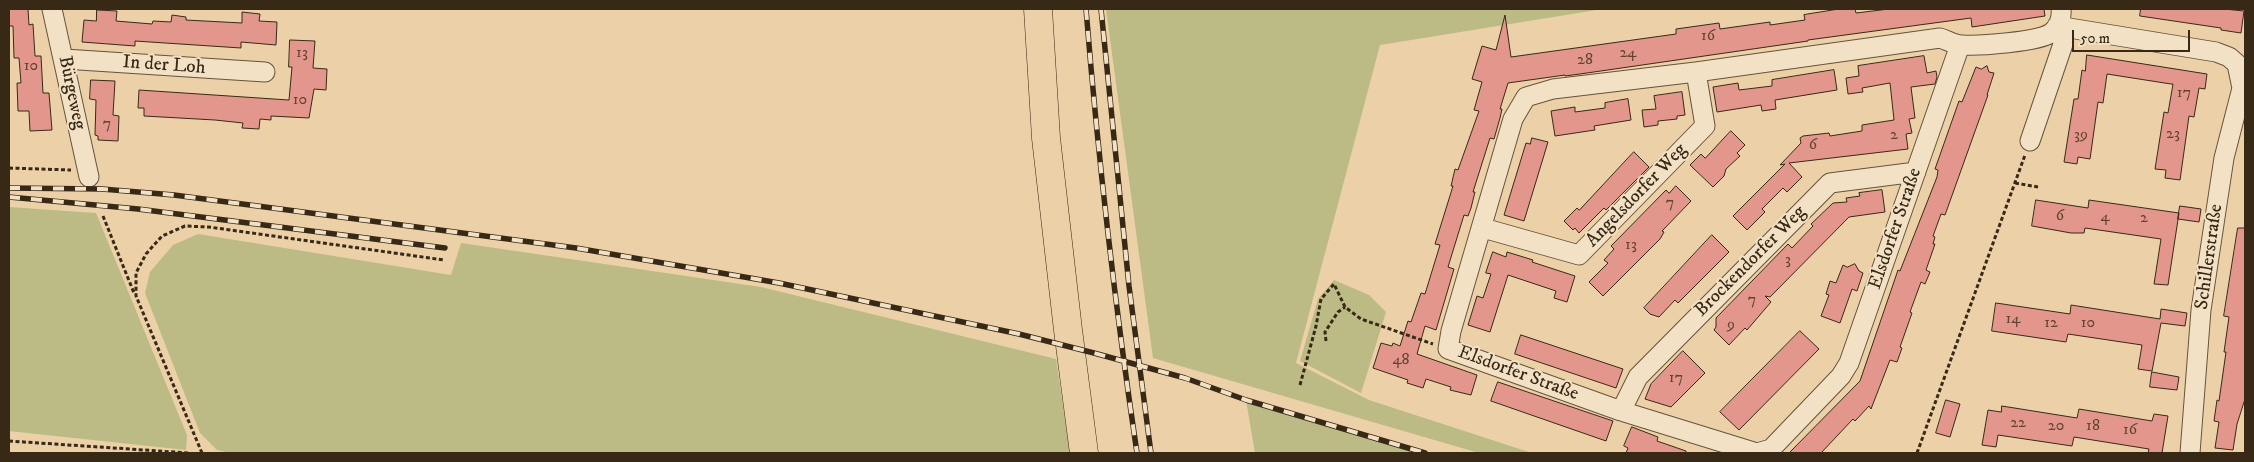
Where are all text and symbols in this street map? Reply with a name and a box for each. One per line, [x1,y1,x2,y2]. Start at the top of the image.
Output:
scale bar [2074,20,2192,52]
house number: 16 [1701,27,1715,47]
text: 50 m [2080,29,2110,48]
house number: 13 [296,44,308,64]
house number: 24 [1619,44,1637,64]
house number: 28 [1577,51,1593,71]
street label: In der Loh [122,52,206,80]
street label: Bürgeweg [52,54,90,132]
house number: 10 [24,57,38,77]
house number: 17 [2177,84,2191,104]
house number: 10 [293,91,307,111]
house number: 7 [103,115,111,135]
house number: 23 [2166,125,2180,145]
house number: 2 [1890,126,1898,146]
house number: 39 [2074,126,2088,146]
house number: 6 [1809,136,1817,156]
street label: Angelsdorfer Weg [1582,139,1692,253]
street label: Elsdorfer Straße [1865,165,1927,293]
house number: 7 [1666,194,1674,214]
street label: Brockendorfer Weg [1691,202,1811,322]
street label: Schillerstraße [2191,203,2229,311]
house number: 6 [2056,207,2064,227]
house number: 4 [2100,208,2110,228]
house number: 2 [2140,209,2148,229]
house number: 13 [1625,236,1637,256]
house number: 3 [1785,251,1791,271]
house number: 7 [1748,291,1756,311]
house number: 14 [2005,310,2021,330]
house number: 12 [2044,314,2058,334]
house number: 10 [2081,314,2095,334]
house number: 9 [1727,316,1735,336]
street label: Elsdorfer Straße [1455,342,1581,406]
house number: 48 [1392,351,1410,371]
house number: 17 [1669,369,1683,389]
house number: 22 [2010,414,2026,434]
house number: 20 [2048,417,2064,437]
house number: 18 [2086,417,2100,437]
house number: 16 [2123,421,2137,441]

